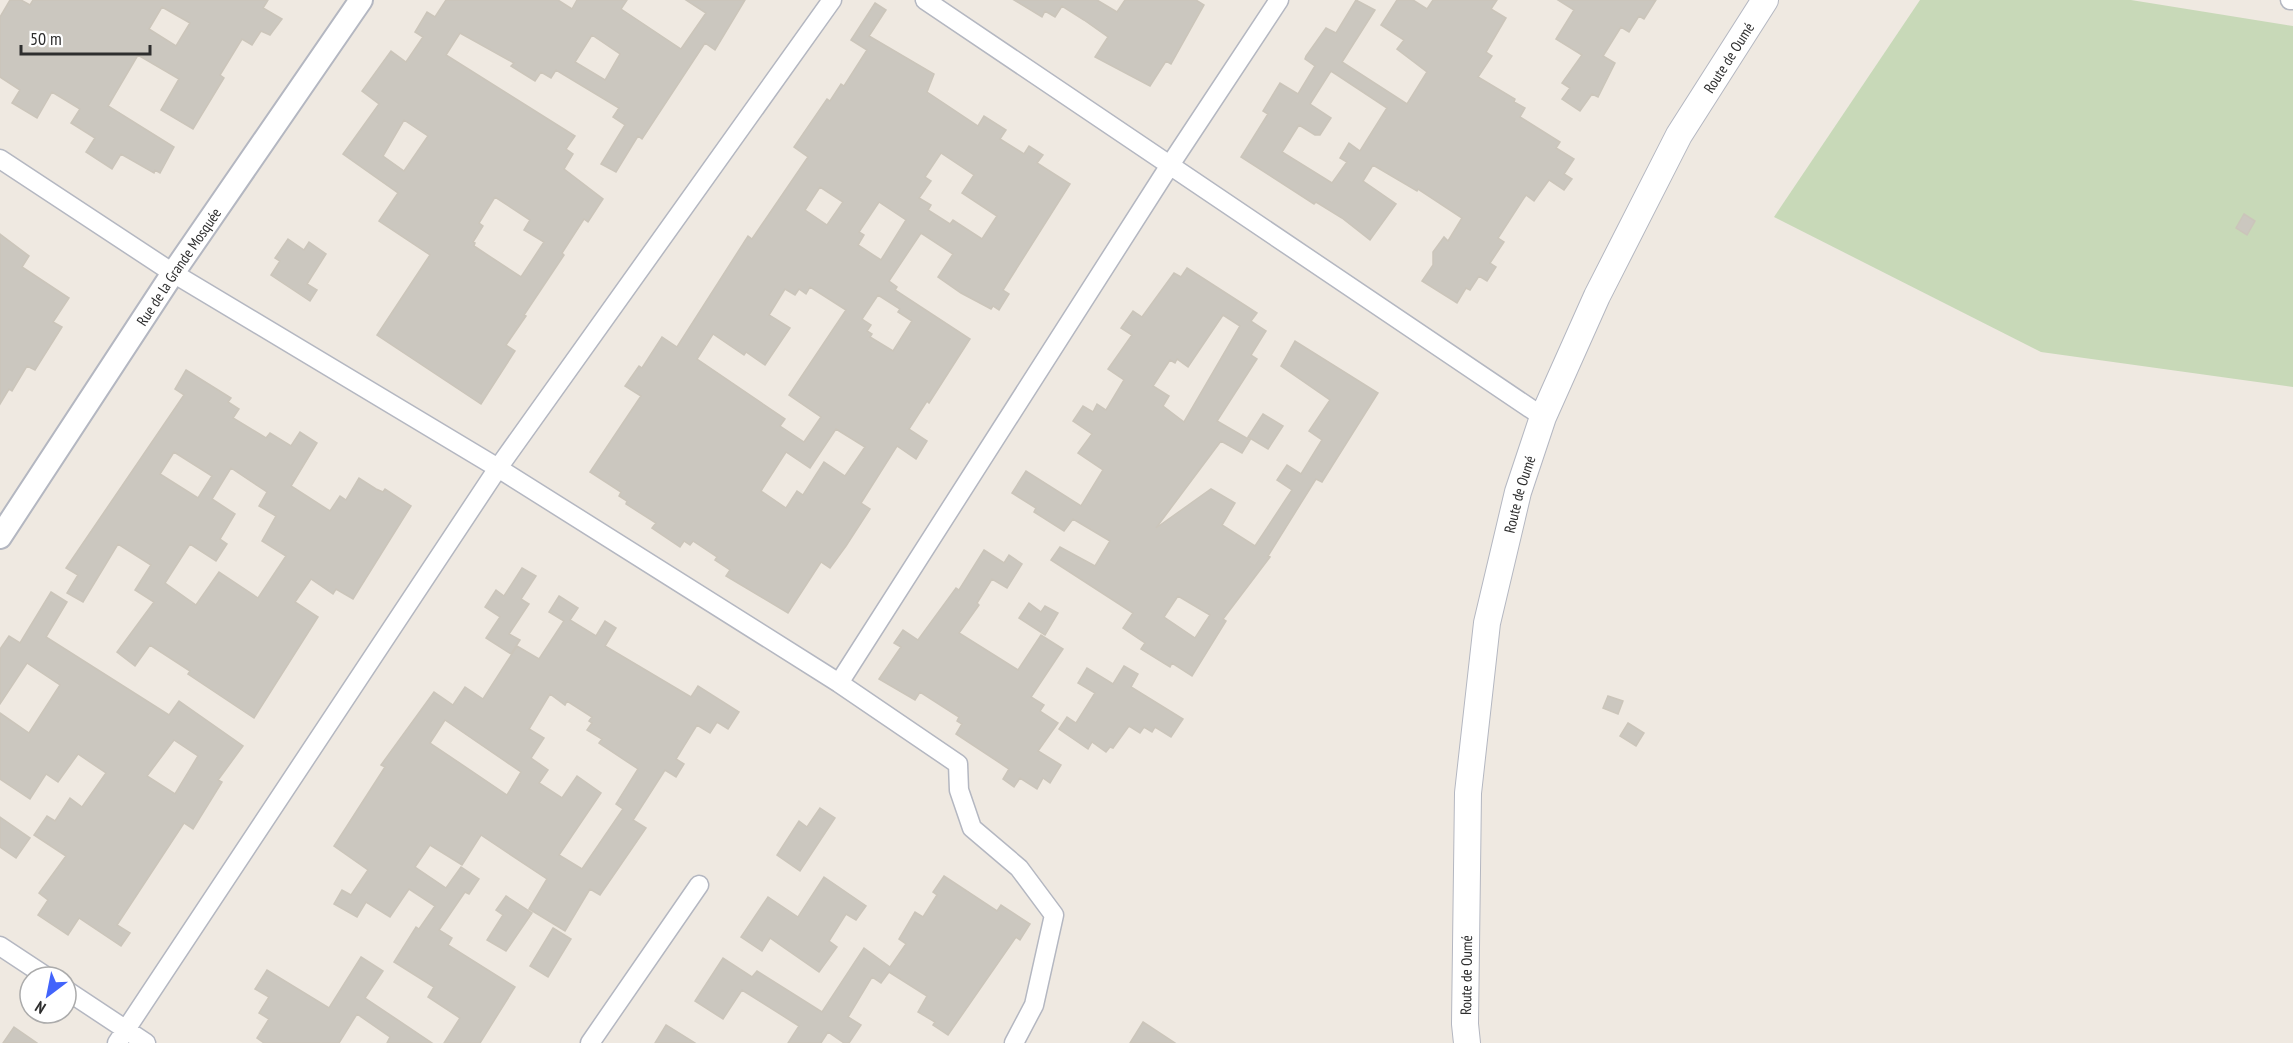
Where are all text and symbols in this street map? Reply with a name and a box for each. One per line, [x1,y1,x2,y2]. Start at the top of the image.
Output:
scale bar [21,18,150,56]
street label: Route de Oumé [1699,19,1758,96]
text: 50 m [30,27,62,50]
street label: Rue de la Grande Mosquée [132,204,225,329]
street label: Route de Oumé [1499,453,1539,535]
street label: Route de Oumé [1456,935,1476,1015]
north arrow [18,965,78,1025]
text: N [31,997,49,1018]

